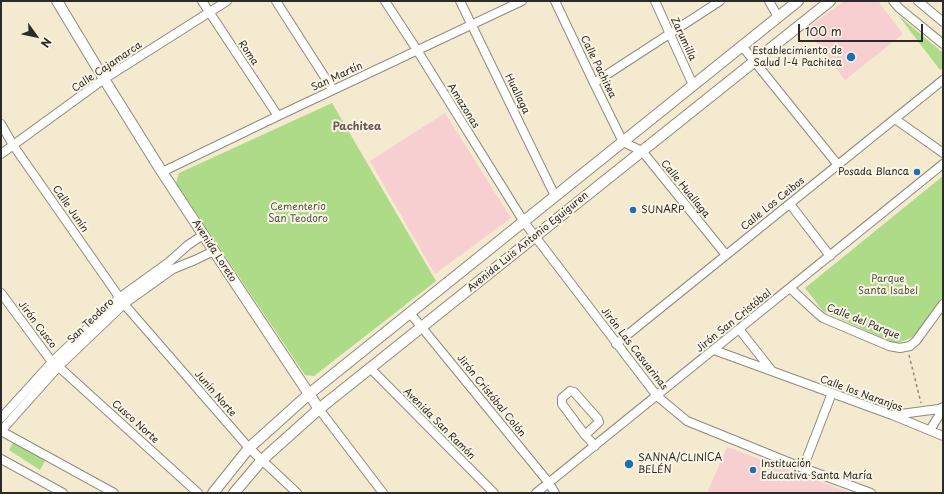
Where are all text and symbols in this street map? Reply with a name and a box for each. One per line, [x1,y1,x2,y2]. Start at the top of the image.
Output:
street label: Zarumilla [668,15,698,63]
north arrow [16,16,56,56]
scale bar [800,16,925,42]
text: 100 m [805,22,842,40]
street label: Calle Pachitea [578,34,618,100]
text: N [37,35,56,51]
street label: Roma [235,38,261,68]
street label: Calle Cajamarca [70,39,144,95]
place label: Establecimiento de Salud I-4 Pachitea [752,45,842,68]
marker: Establecimiento de Salud I-4 Pachitea [845,51,857,63]
street label: San Martín [310,60,364,94]
street label: Huallaga [502,72,532,116]
street label: Amazonas [444,81,482,131]
district label: Pachitea [333,120,381,134]
street label: Calle Huallaga [658,158,712,220]
place label: Posada Blanca [838,166,909,178]
marker: Posada Blanca [912,167,922,177]
street label: Calle Los Ceibos [739,175,807,233]
street label: Calle Junín [50,183,90,235]
street label: Avenida Luis Antonio Eguiguren [465,190,591,294]
park label: Cementerio San Teodoro [268,201,328,224]
place label: SUNARP [641,204,685,216]
marker: SUNARP [628,205,638,215]
street label: Avenida Loreto [189,218,239,284]
park label: Parque Santa Isabel [858,273,918,296]
street label: Jirón San Cristóbal [694,287,774,355]
street label: San Teodoro [65,296,117,346]
street label: Jirón Cusco [15,299,59,351]
street label: Calle del Parque [825,302,901,342]
street label: Jirón Las Casuarinas [598,305,670,393]
street label: Jirón Cristóbal Colón [454,353,528,439]
street label: Junín Norte [192,369,238,419]
street label: Calle los Naranjos [818,373,904,415]
street label: Avenida San Ramón [401,386,477,462]
street label: Cusco Norte [109,398,161,446]
place label: SANNA/CLINICA BELÉN [638,452,722,476]
marker: SANNA/CLINICA BELÉN [623,458,635,470]
place label: Institución Educativa Santa María [761,458,872,482]
marker: Institución Educativa Santa María [748,465,758,475]

